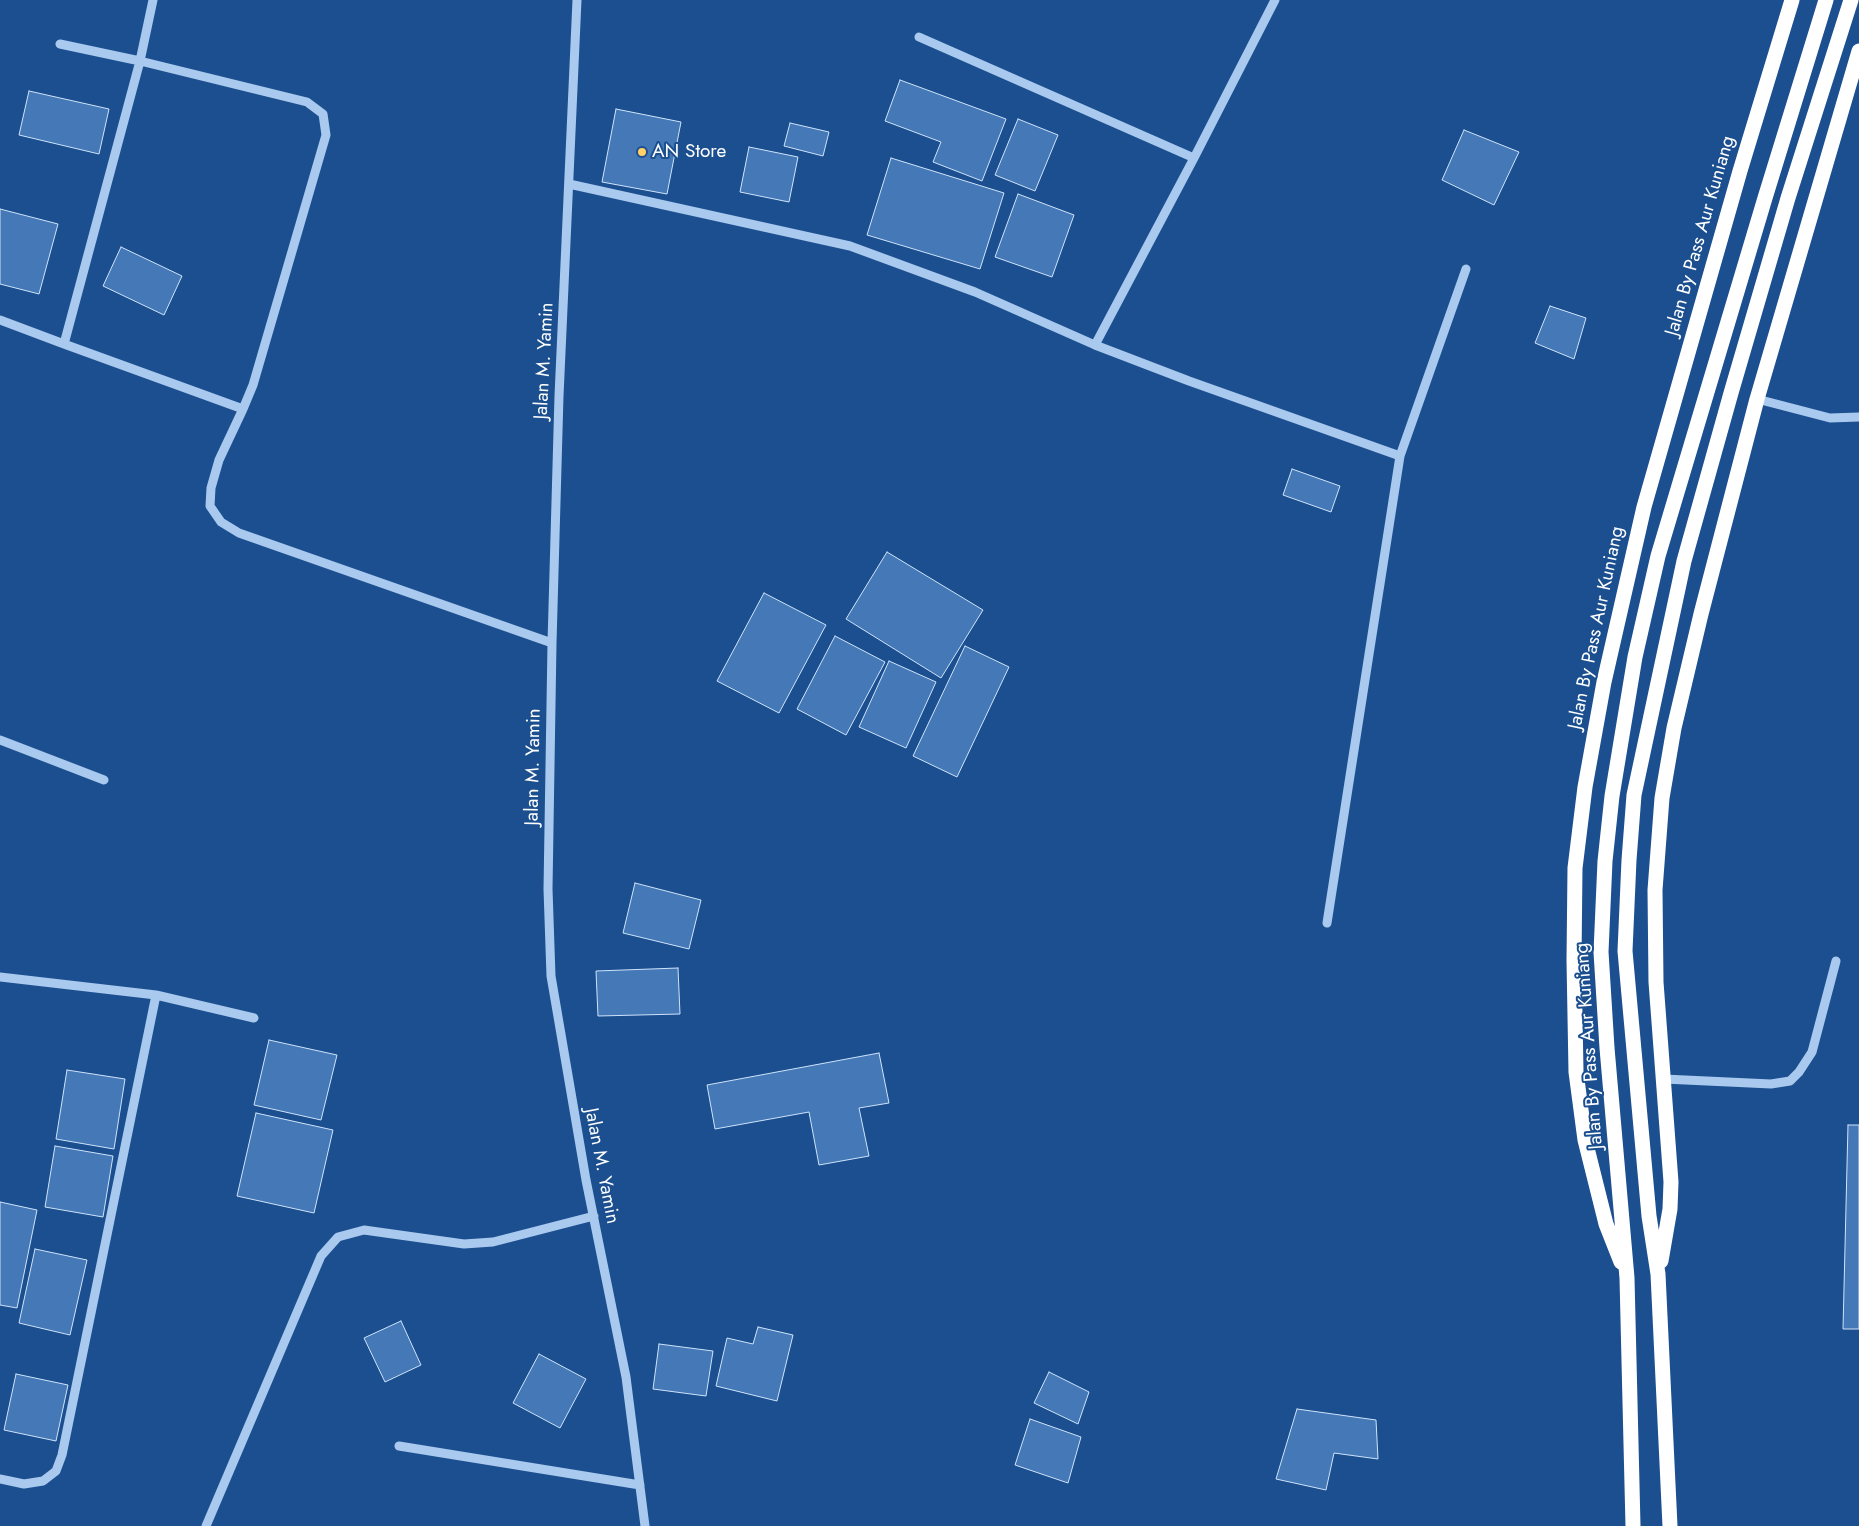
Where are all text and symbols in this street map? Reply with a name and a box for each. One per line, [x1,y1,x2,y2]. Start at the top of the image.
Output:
street label: Jalan By Pass Aur Kuniang [1662,133,1740,339]
place label: AN Store [652,141,726,163]
marker: AN Store [636,146,648,158]
street label: Jalan M. Yamin [531,302,559,420]
street label: Jalan By Pass Aur Kuniang [1564,524,1630,732]
street label: Jalan M. Yamin [522,708,546,826]
street label: Jalan By Pass Aur Kuniang [1571,942,1609,1150]
street label: Jalan M. Yamin [579,1106,623,1226]

